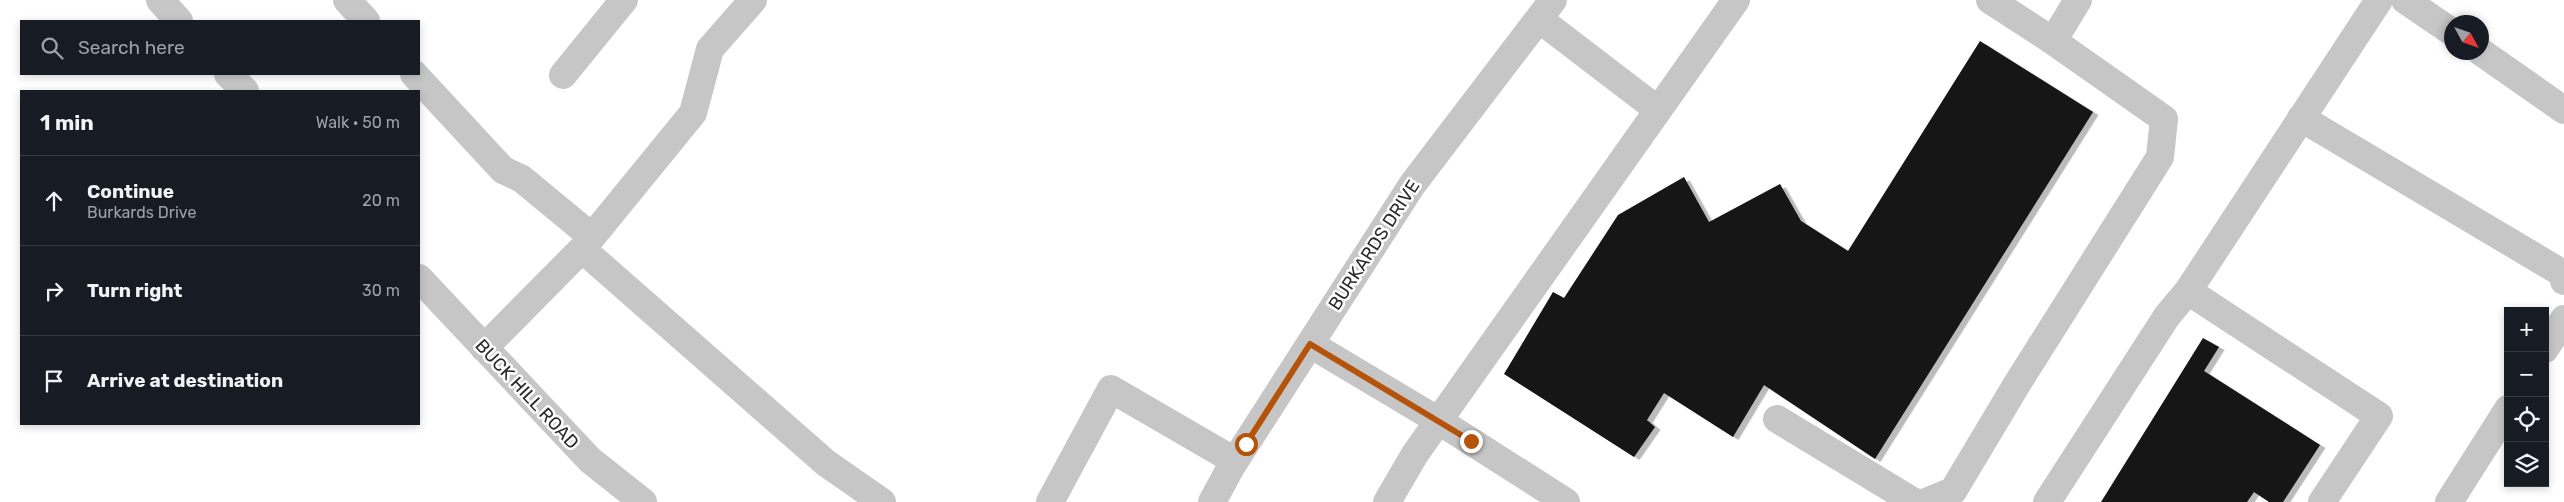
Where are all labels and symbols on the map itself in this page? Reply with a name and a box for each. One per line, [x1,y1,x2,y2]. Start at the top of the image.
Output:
north arrow [2444,15,2489,60]
street label: BURKARDS DRIVE [1324,176,1424,314]
street label: BUCK HILL ROAD [471,335,583,453]
route end [1460,430,1483,453]
route start [1235,433,1258,456]

